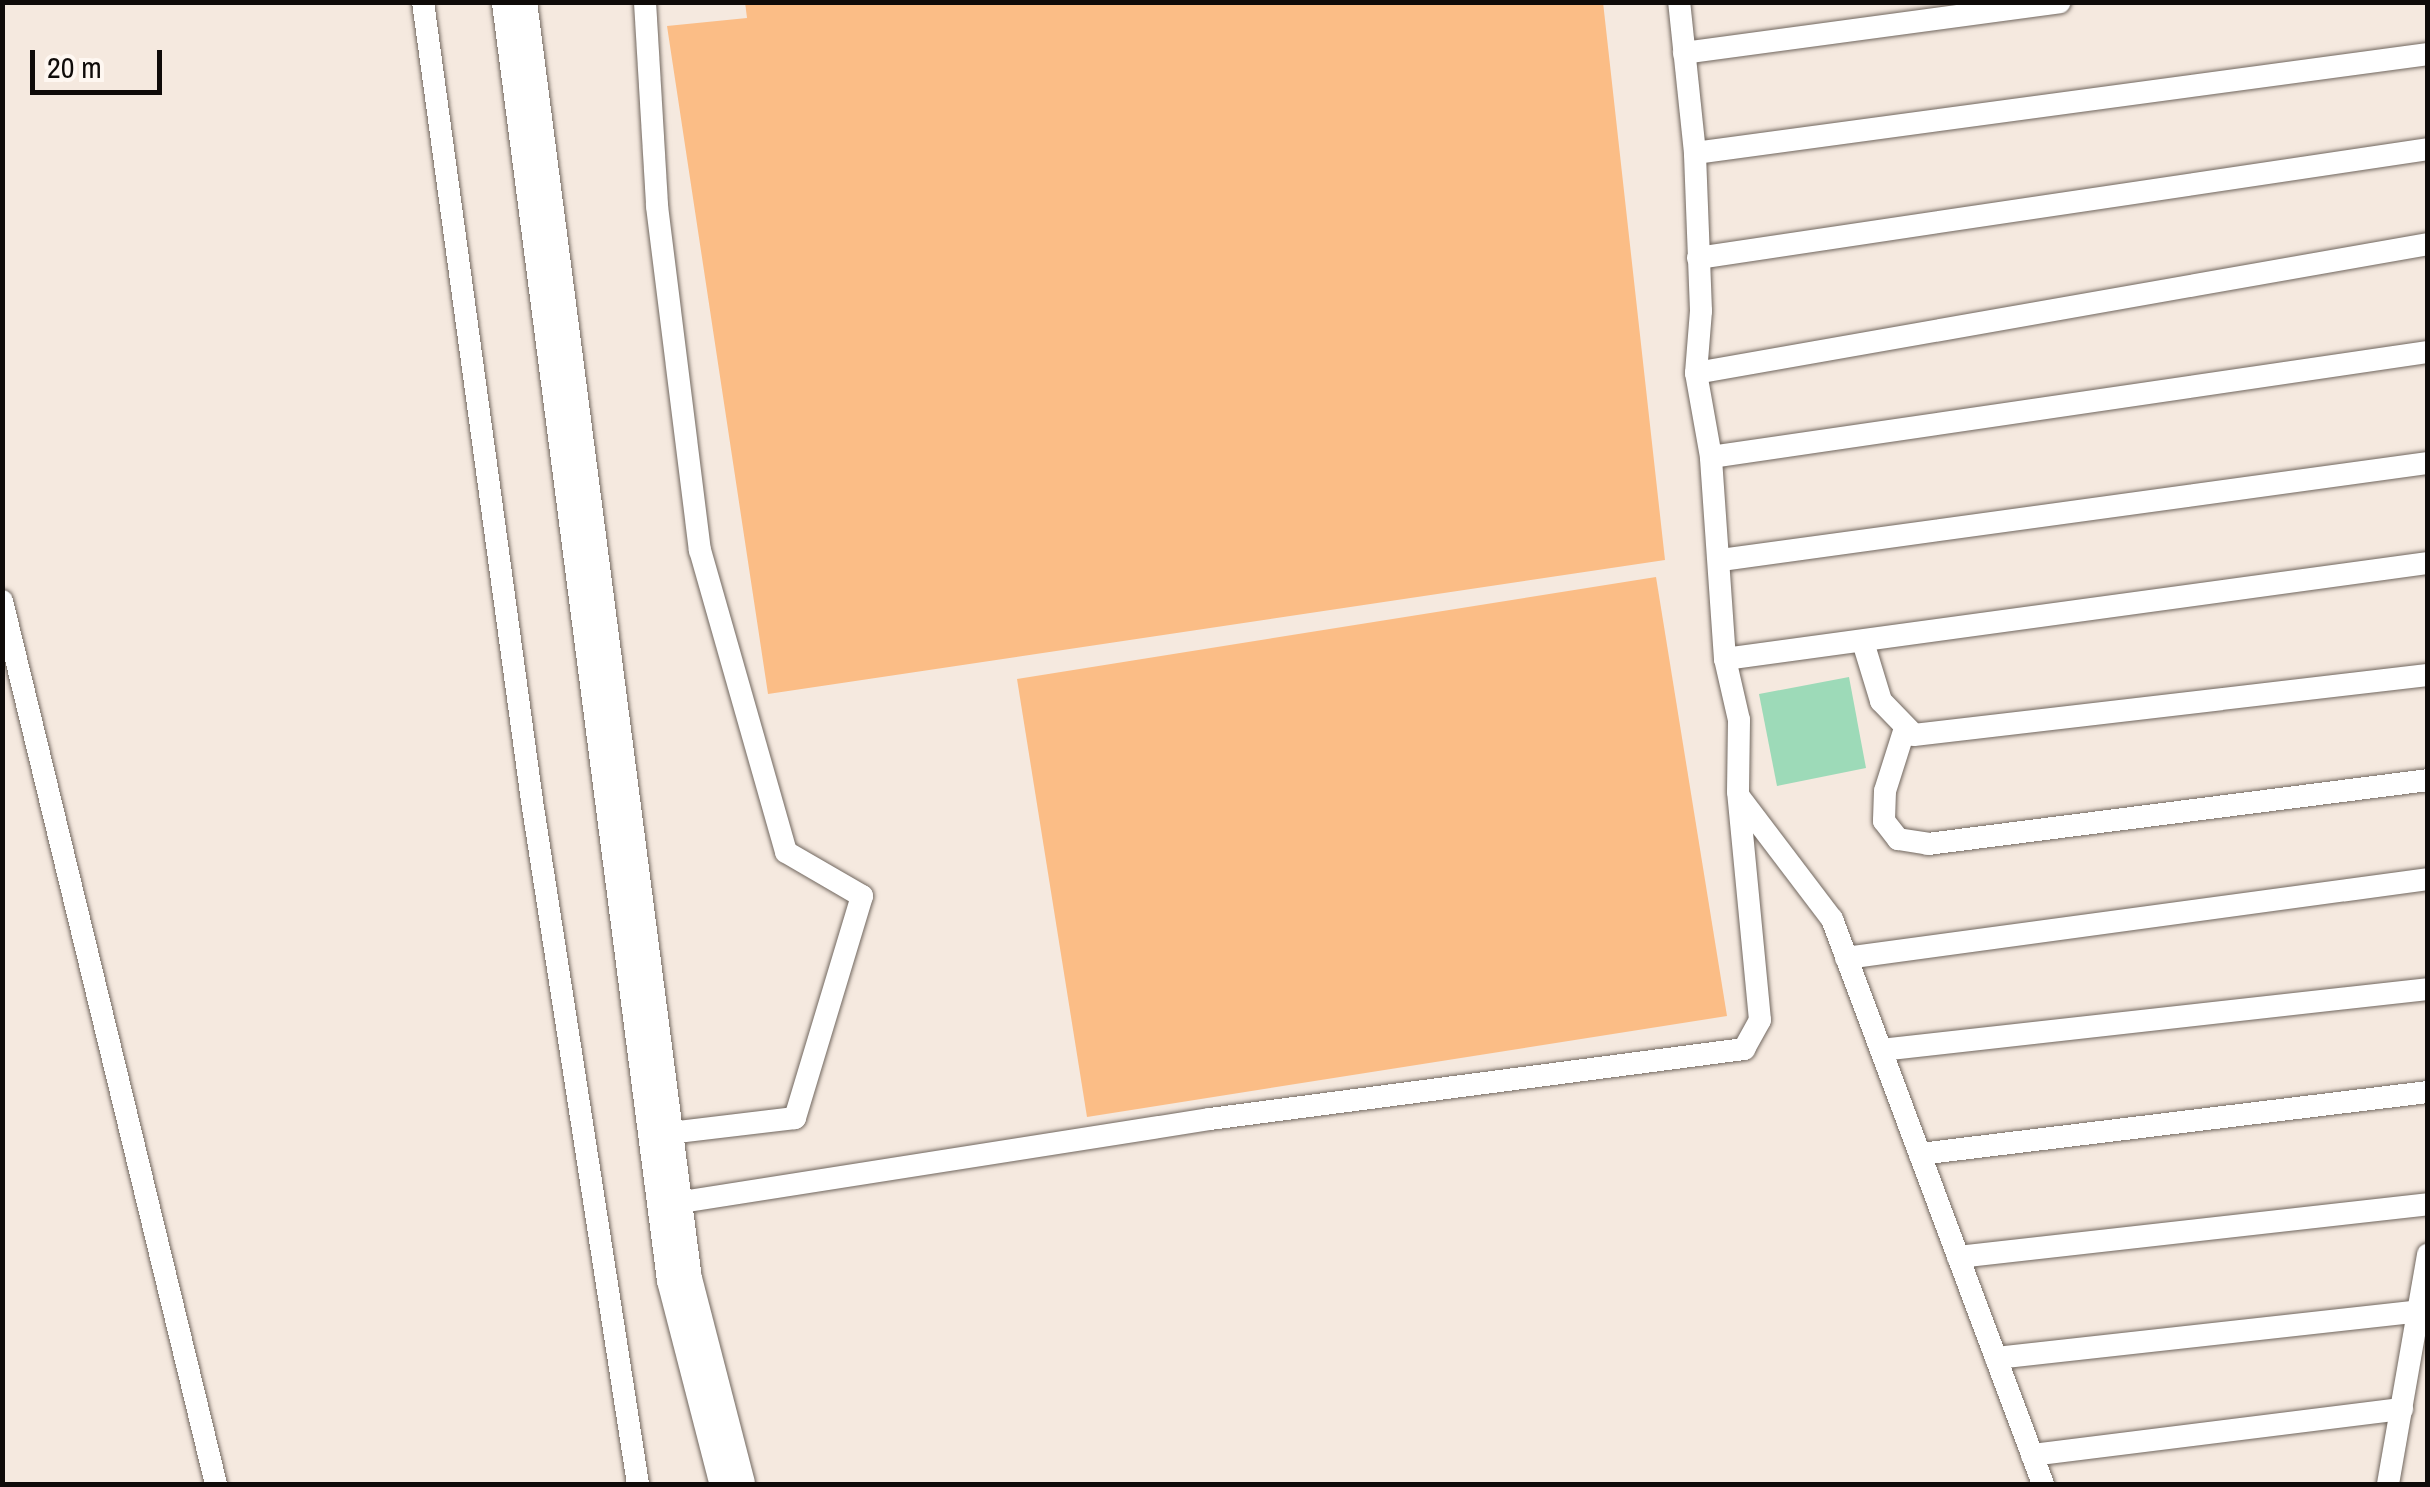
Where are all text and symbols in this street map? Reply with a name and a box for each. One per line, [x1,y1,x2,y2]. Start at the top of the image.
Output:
scale bar [35,30,168,92]
text: 20 m [47,47,102,87]

